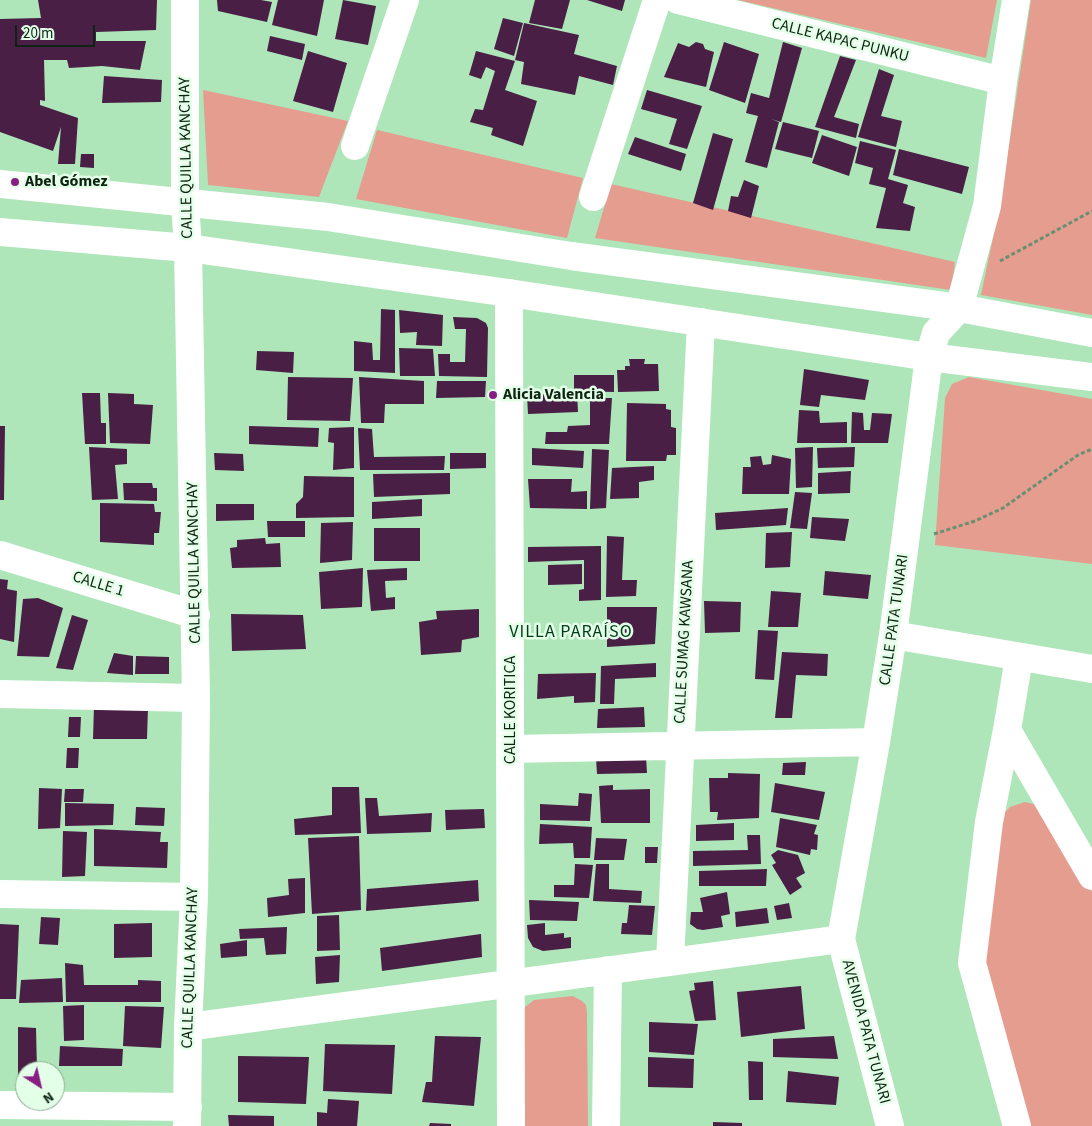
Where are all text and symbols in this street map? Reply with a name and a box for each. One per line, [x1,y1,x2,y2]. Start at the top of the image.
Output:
scale bar [18,15,98,47]
street label: CALLE KAPAC PUNKU [769,15,911,67]
text: 20 m [23,23,53,44]
street label: CALLE QUILLA KANCHAY [176,77,198,239]
place label: Abel Gómez [25,172,108,192]
marker: Abel Gómez [9,176,21,188]
place label: Alicia Valencia [503,385,604,405]
marker: Alicia Valencia [487,389,499,401]
street label: CALLE QUILLA KANCHAY [184,482,206,644]
street label: CALLE PATA TUNARI [876,553,914,687]
street label: CALLE SUMAG KAWSANA [671,560,699,724]
street label: CALLE 1 [70,568,126,602]
district label: VILLA PARAÍSO [508,622,634,644]
street label: CALLE KORITICA [501,656,521,764]
street label: CALLE QUILLA KANCHAY [179,887,203,1049]
street label: AVENIDA PATA TUNARI [837,958,893,1106]
north arrow [15,1061,65,1111]
text: N [38,1087,58,1108]

